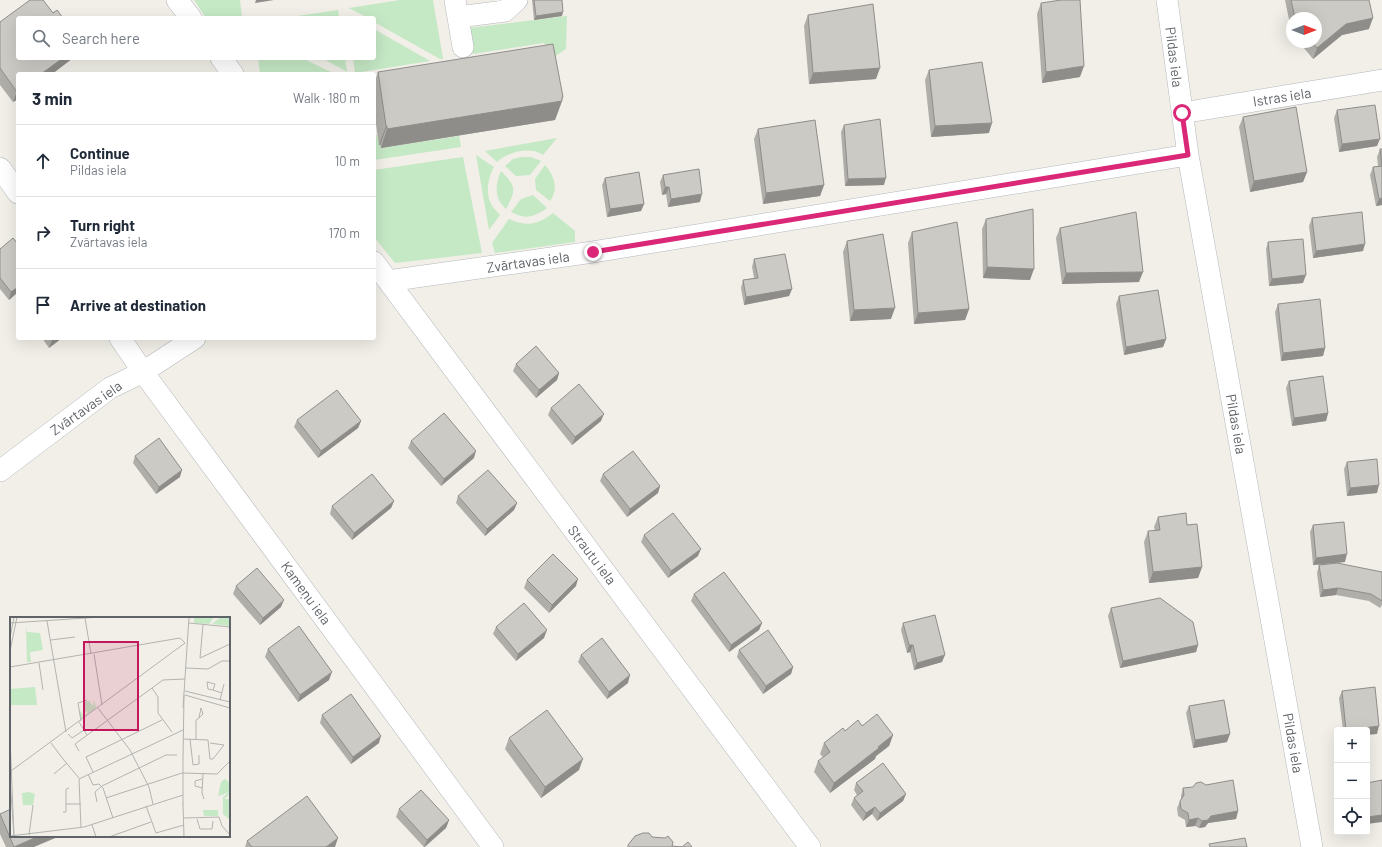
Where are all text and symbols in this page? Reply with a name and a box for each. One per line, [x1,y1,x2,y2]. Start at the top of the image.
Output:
north arrow [1286,12,1322,48]
search box [16,16,376,60]
street label: Pildas iela [1162,26,1187,88]
icon: search [30,27,52,49]
text: Search here [62,29,140,47]
street label: Istras iela [1252,84,1312,109]
text: 3 min [32,88,72,108]
text: Walk · 180 m [293,90,360,106]
route start [1173,104,1191,122]
text: Continue [70,144,130,162]
icon: ahead [32,150,54,172]
text: 10 m [335,153,360,169]
text: Pildas iela [70,162,126,178]
text: Turn right [70,216,135,234]
icon: right [32,222,54,244]
text: 170 m [329,225,360,241]
text: Zvārtavas iela [70,234,147,250]
route end [584,243,602,261]
street label: Zvārtavas iela [485,247,570,276]
icon: arrive [32,294,54,316]
text: Arrive at destination [70,296,206,314]
street label: Zvārtavas iela [47,377,125,438]
street label: Pildas iela [1223,392,1250,455]
street label: Strautu iela [565,522,620,588]
street label: Kameņu iela [278,558,335,628]
inset map [10,617,230,837]
street label: Pildas iela [1280,711,1307,774]
map controls [1334,727,1370,835]
button: + [1334,727,1370,763]
button: − [1334,763,1370,799]
button: locate [1334,799,1370,835]

